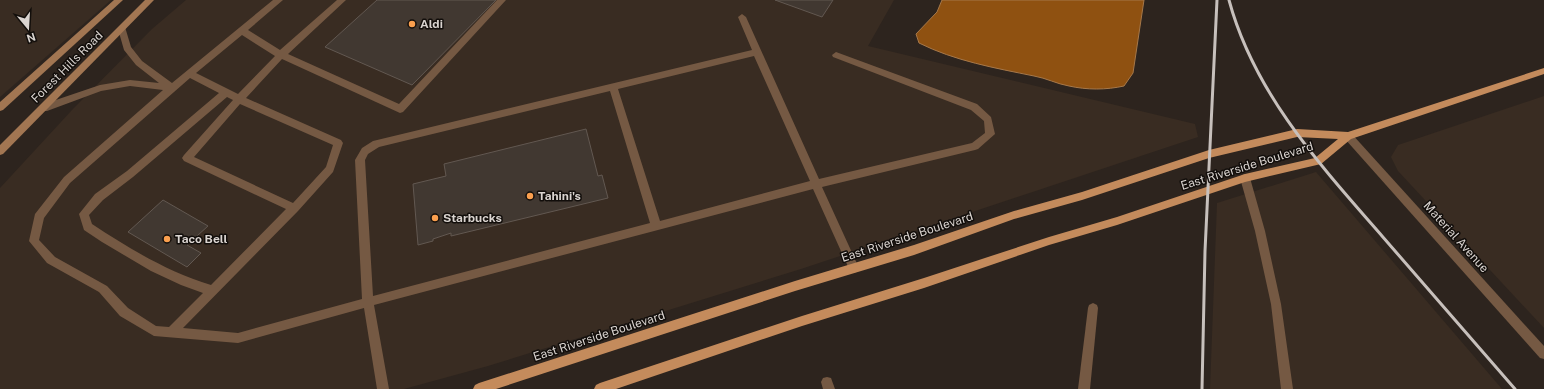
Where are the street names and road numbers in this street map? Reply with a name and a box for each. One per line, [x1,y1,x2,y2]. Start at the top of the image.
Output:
street label: Forest Hills Road [28,28,106,106]
street label: East Riverside Boulevard [1179,139,1315,193]
street label: Material Avenue [1421,199,1492,275]
street label: East Riverside Boulevard [839,209,975,265]
street label: East Riverside Boulevard [531,308,667,364]

